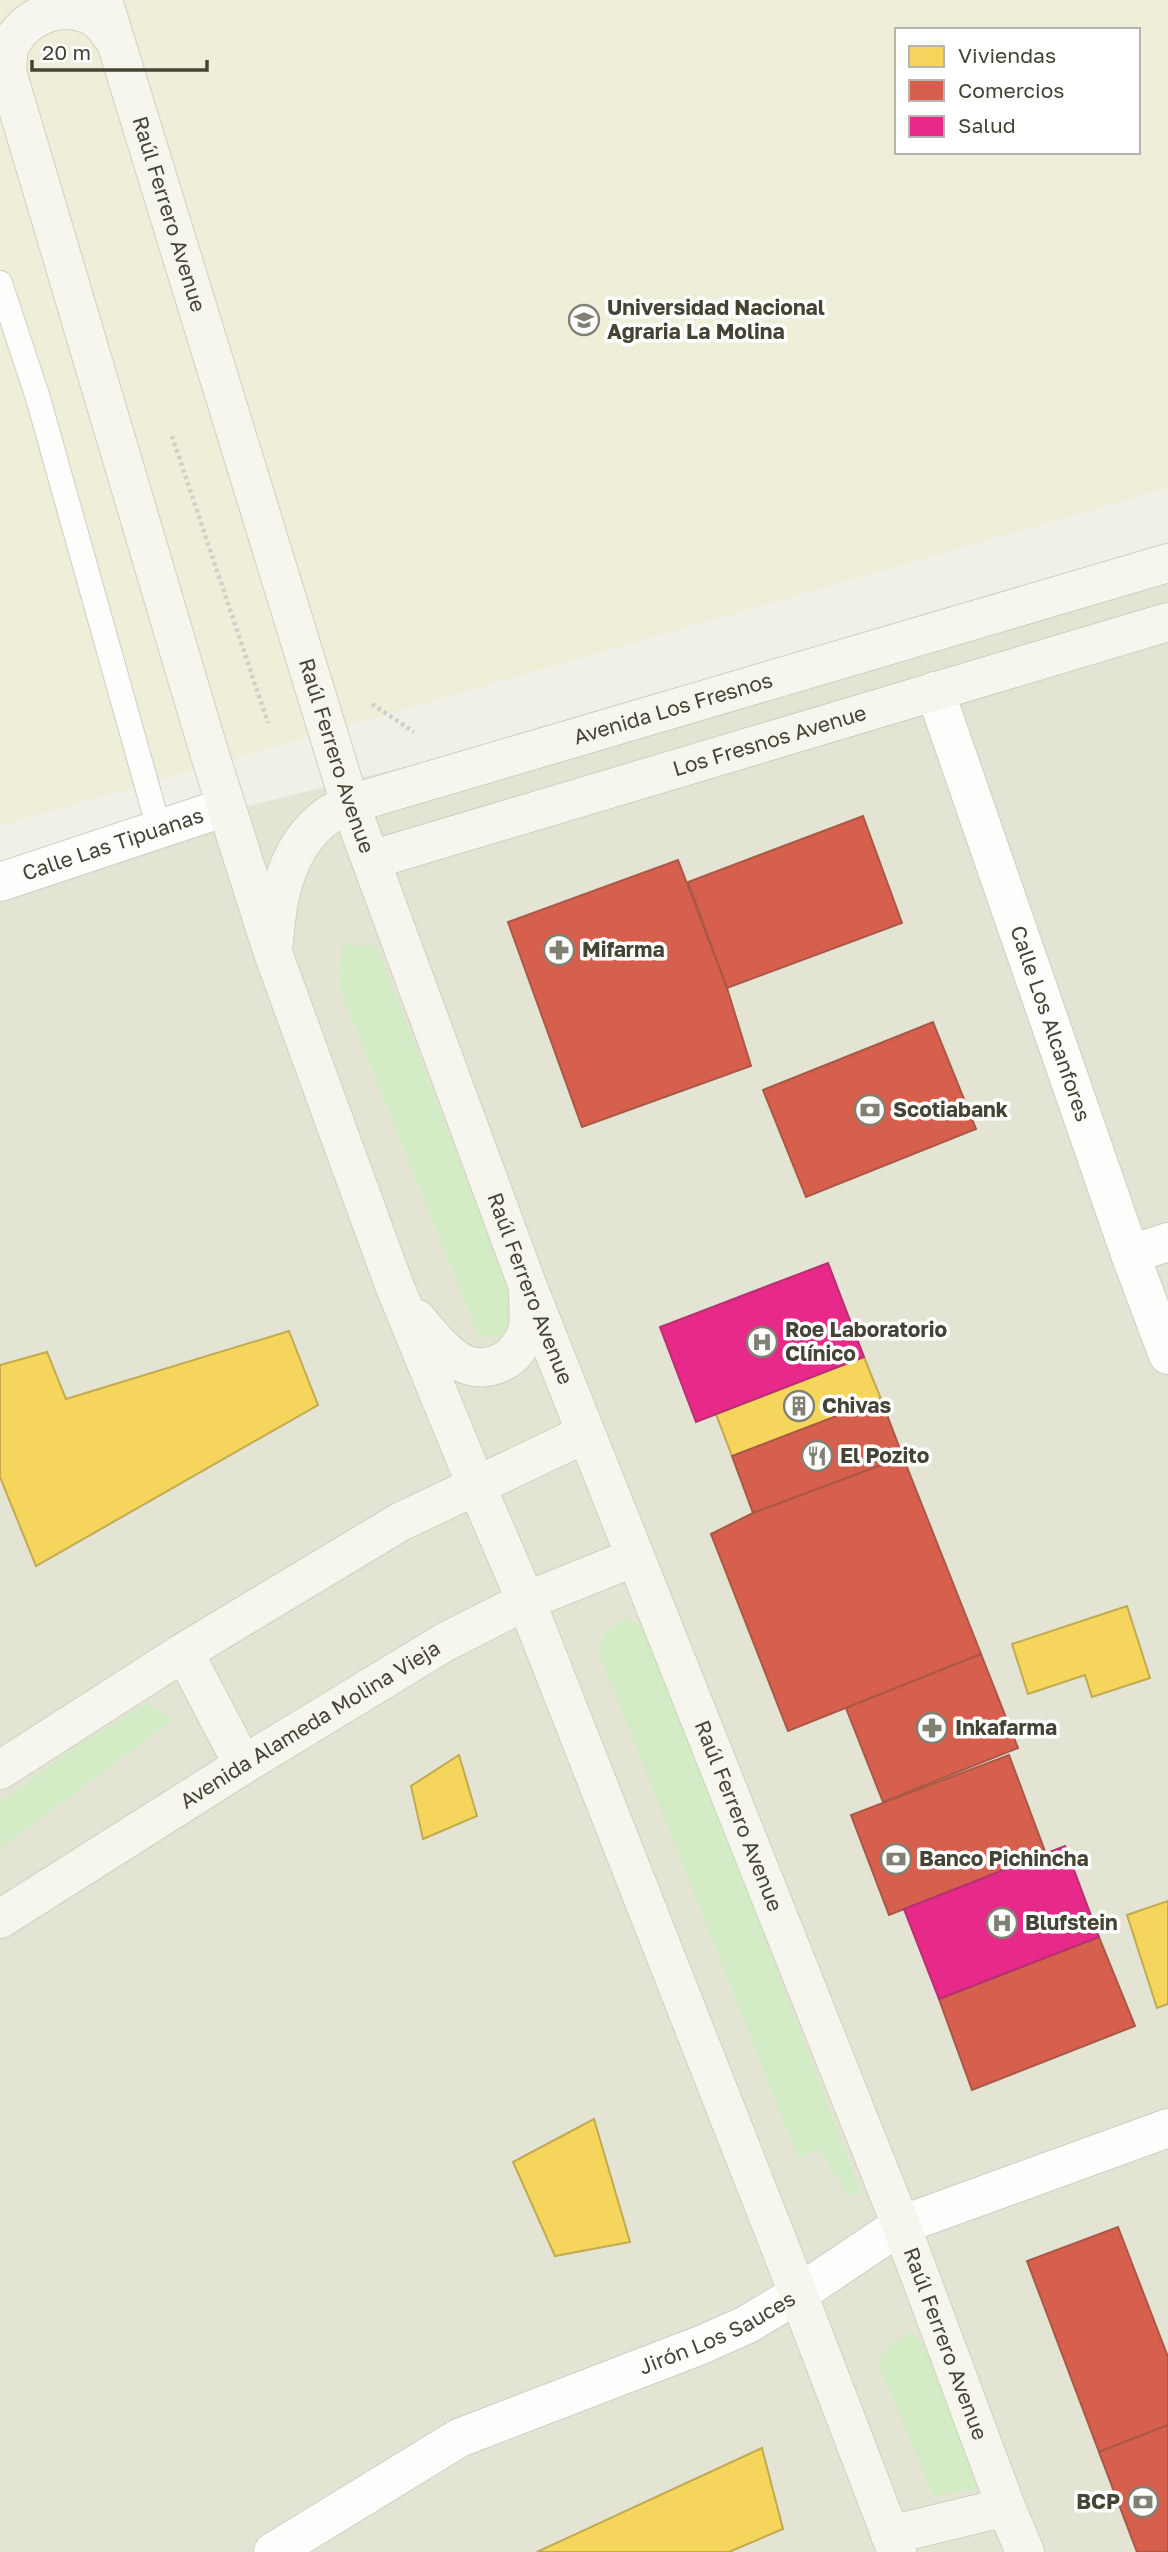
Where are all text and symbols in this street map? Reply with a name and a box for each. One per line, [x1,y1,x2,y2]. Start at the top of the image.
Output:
scale bar [32,28,206,72]
legend [895,28,1140,154]
text: 20 m [42,39,91,65]
text: Viviendas [958,42,1056,68]
text: Comercios [958,77,1064,103]
text: Salud [958,112,1016,138]
street label: Raúl Ferrero Avenue [127,113,212,315]
place label: Universidad Nacional Agraria La Molina [607,294,825,344]
school or university icon: Universidad Nacional Agraria La Molina [567,303,601,337]
street label: Raúl Ferrero Avenue [294,655,381,857]
street label: Avenida Los Fresnos [570,666,775,749]
street label: Los Fresnos Avenue [669,699,869,781]
street label: Calle Las Tipuanas [19,801,207,886]
street label: Calle Los Alcanfores [1005,922,1097,1125]
pharmacy icon: Mifarma [542,933,576,967]
place label: Mifarma [582,936,665,962]
bank icon: Scotiabank [853,1093,887,1127]
place label: Scotiabank [893,1096,1008,1122]
street label: Raúl Ferrero Avenue [482,1189,579,1388]
place label: Roe Laboratorio Clínico [785,1316,947,1366]
hospital icon: Roe Laboratorio Clínico [745,1325,779,1359]
building icon: Chivas [782,1389,816,1423]
place label: Chivas [822,1392,891,1418]
restaurant icon: El Pozito [800,1439,834,1473]
place label: El Pozito [840,1442,929,1468]
street label: Avenida Alameda Molina Vieja [175,1634,444,1814]
pharmacy icon: Inkafarma [915,1711,949,1745]
place label: Inkafarma [955,1714,1057,1740]
street label: Raúl Ferrero Avenue [690,1716,789,1915]
bank icon: Banco Pichincha [879,1842,913,1876]
place label: Banco Pichincha [919,1845,1089,1871]
hospital icon: Blufstein [985,1906,1019,1940]
place label: Blufstein [1025,1909,1118,1935]
street label: Raúl Ferrero Avenue [898,2243,994,2443]
street label: Jirón Los Sauces [635,2285,800,2380]
bank icon: BCP [1126,2485,1160,2519]
place label: BCP [1076,2488,1120,2514]

